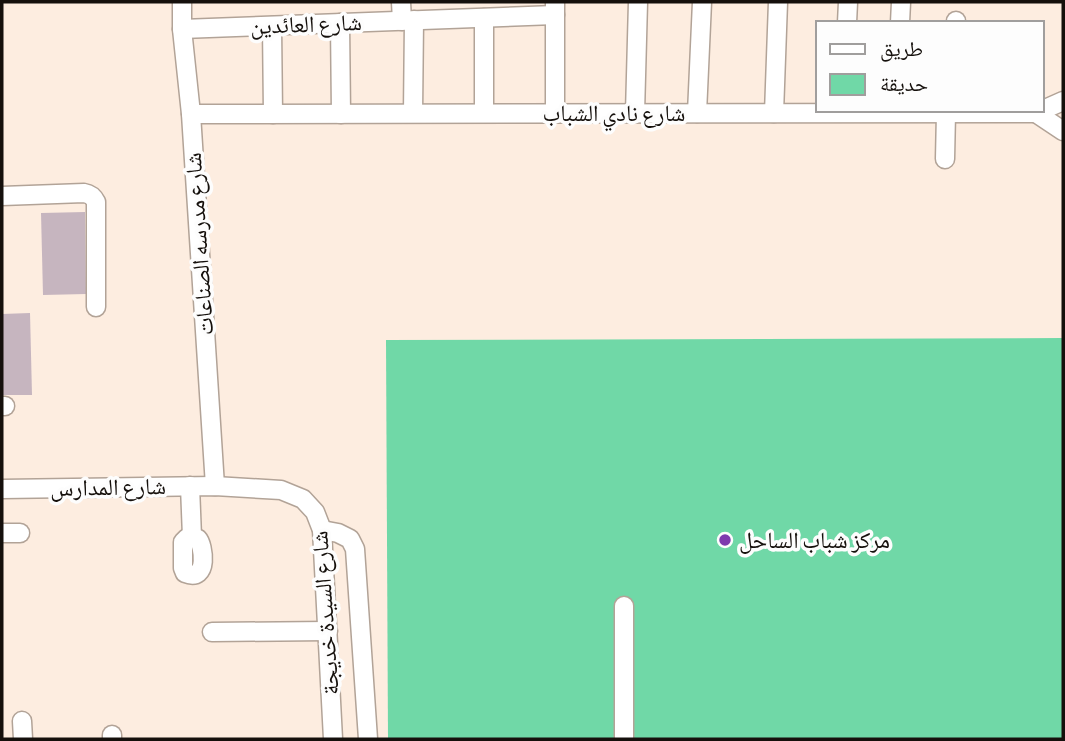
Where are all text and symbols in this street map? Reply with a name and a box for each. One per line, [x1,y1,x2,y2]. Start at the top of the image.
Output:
street label: شارع العائدين [250,9,362,41]
legend [816,21,1044,112]
text: طريق [880,37,923,62]
text: حديقة [880,72,928,97]
street label: شارع نادي الشباب [543,100,685,132]
street label: شارع مدرسه الصناعات [180,152,220,336]
street label: شارع المدارس [50,473,166,503]
place label: مركز شباب الساحل [739,527,890,555]
street label: شارع السيدة خديجة [306,530,346,696]
marker: مركز شباب الساحل [717,532,733,548]

